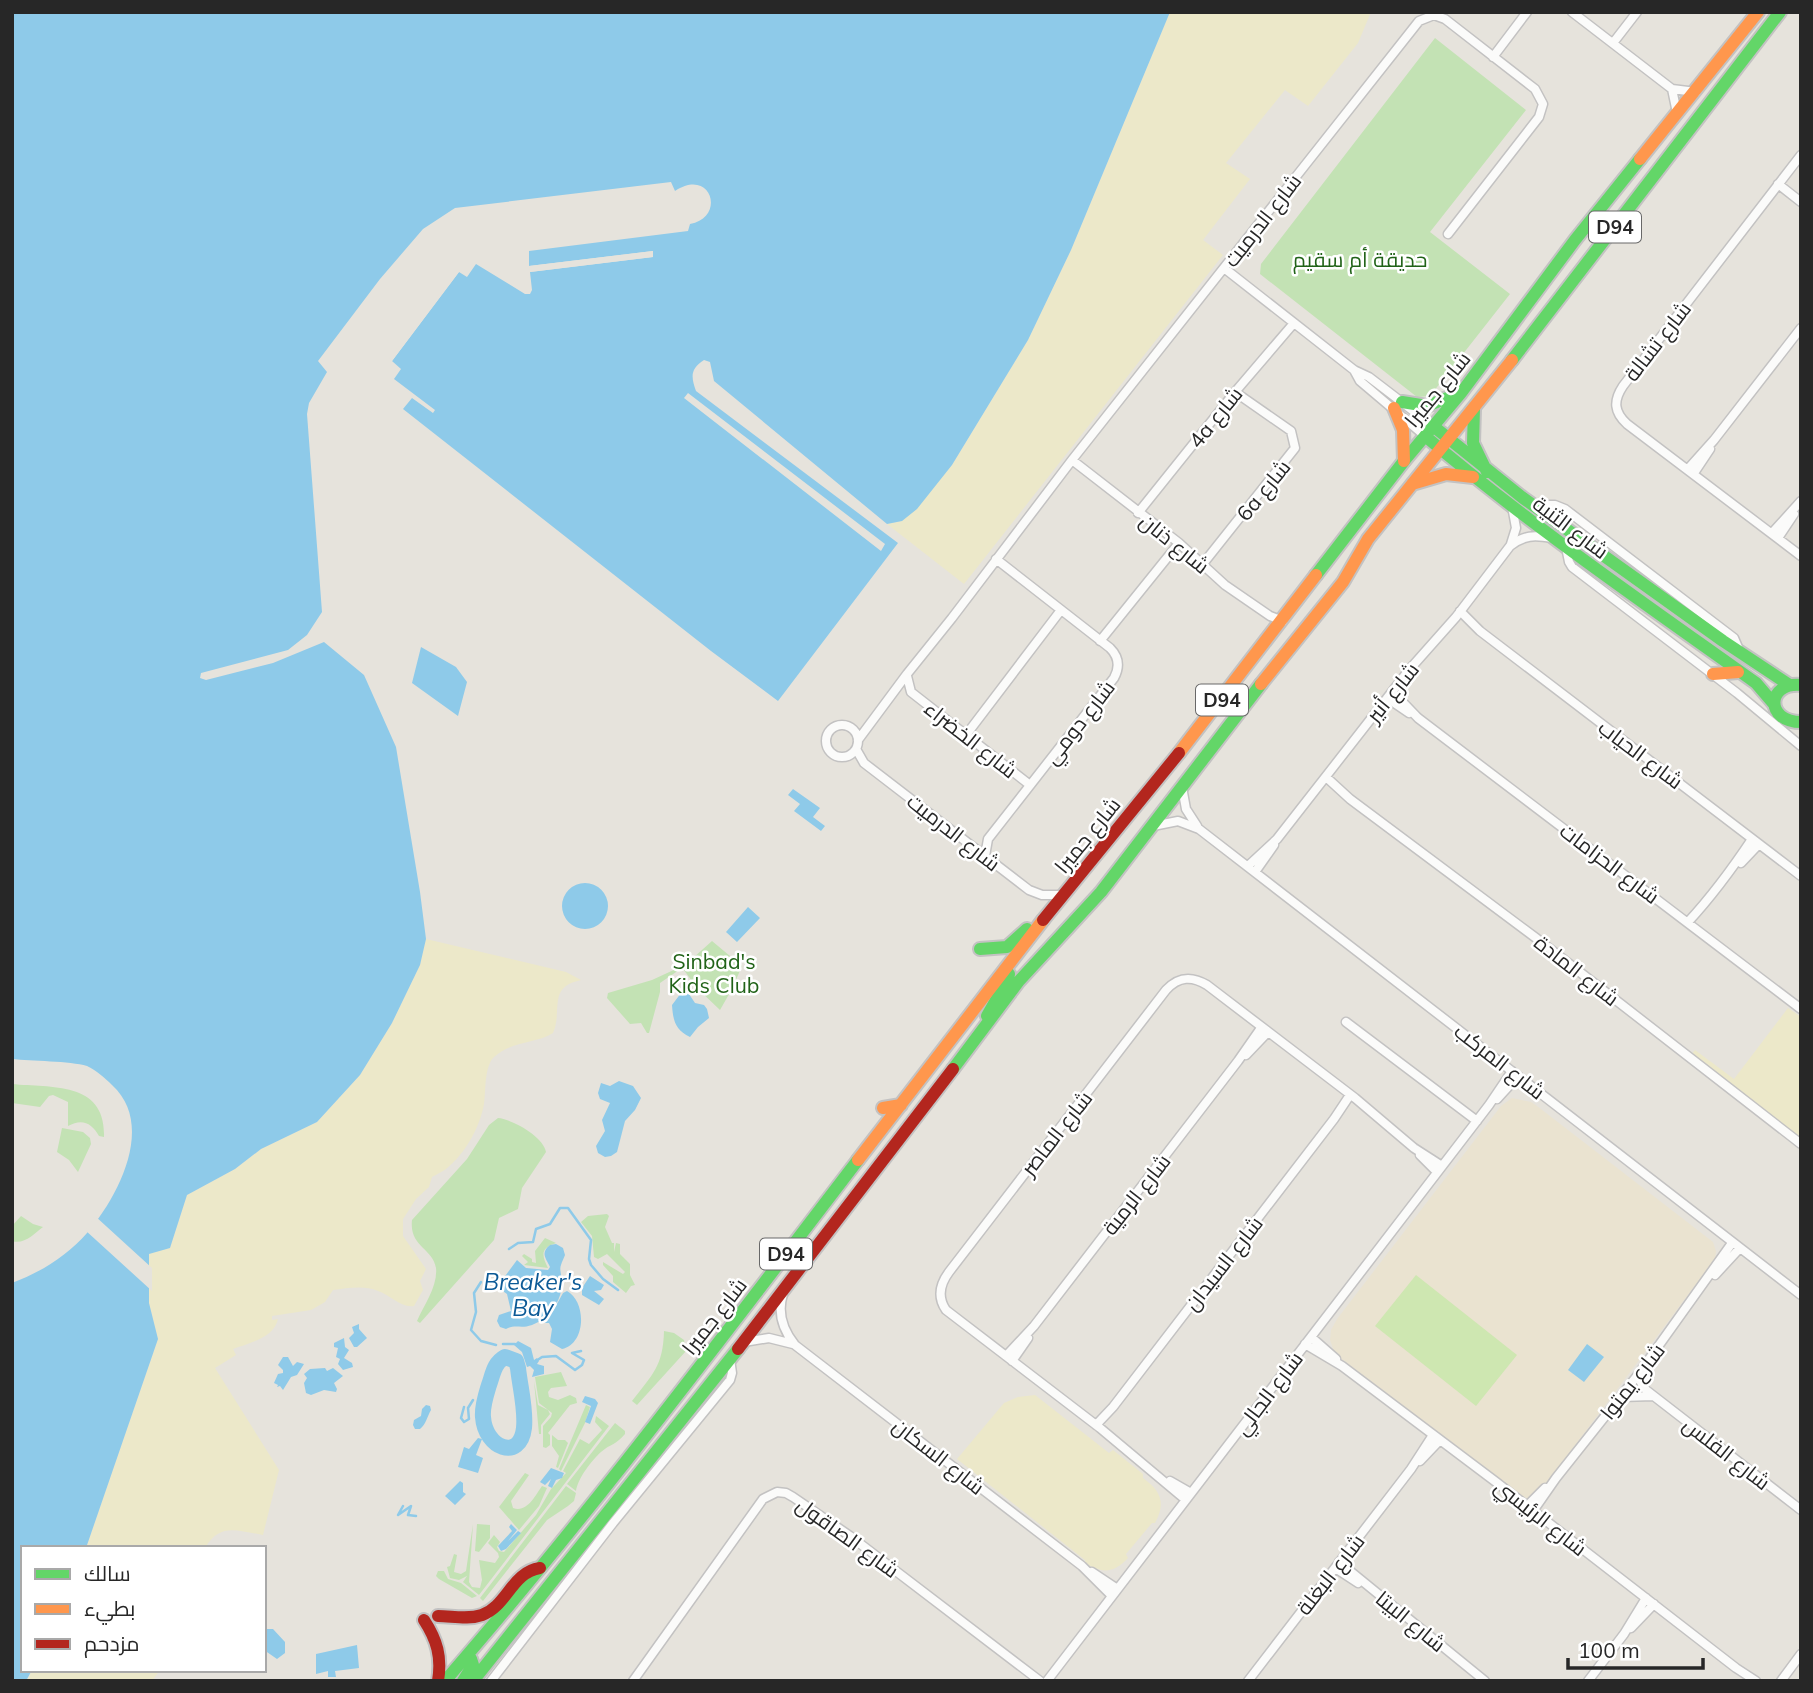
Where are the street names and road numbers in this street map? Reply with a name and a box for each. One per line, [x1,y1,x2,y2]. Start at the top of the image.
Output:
street label: شارع الدرميت [1218,168,1308,273]
road number: D94 [1589,212,1641,243]
street label: شارع تشالة [1618,296,1698,387]
street label: شارع جميرا [1399,346,1477,433]
street label: 4a شارع [1182,381,1249,454]
street label: 6a شارع [1230,454,1297,527]
street label: شارع الثنية [1527,490,1614,566]
street label: شارع ذنان [1134,507,1215,580]
street label: شارع أنير [1359,657,1426,729]
street label: شارع دومي [1038,675,1123,772]
road number: D94 [1196,684,1248,716]
street label: شارع الخضراء [918,695,1023,785]
street label: شارع الحياب [1592,714,1688,796]
street label: شارع الدرميت [901,788,1006,878]
street label: شارع جميرا [1049,792,1127,879]
street label: شارع الحزامات [1554,817,1665,911]
street label: شارع المادة [1528,929,1625,1013]
street label: شارع المركب [1448,1017,1551,1106]
street label: شارع الماصر [1014,1085,1099,1183]
street label: شارع الرمية [1096,1148,1177,1241]
street label: شارع السيدان [1178,1211,1270,1317]
road number: D94 [760,1238,812,1270]
street label: شارع جميرا [676,1272,754,1361]
street label: شارع يمتوا [1594,1338,1671,1426]
street label: شارع الجالي [1228,1346,1311,1442]
street label: شارع الفلس [1677,1411,1776,1497]
street label: شارع السكان [887,1412,990,1502]
street label: شارع الرئيسي [1488,1473,1592,1564]
street label: شارع الصاقول [790,1491,904,1585]
street label: شارع البغلة [1290,1528,1371,1621]
street label: شارع البيتا [1370,1585,1451,1659]

